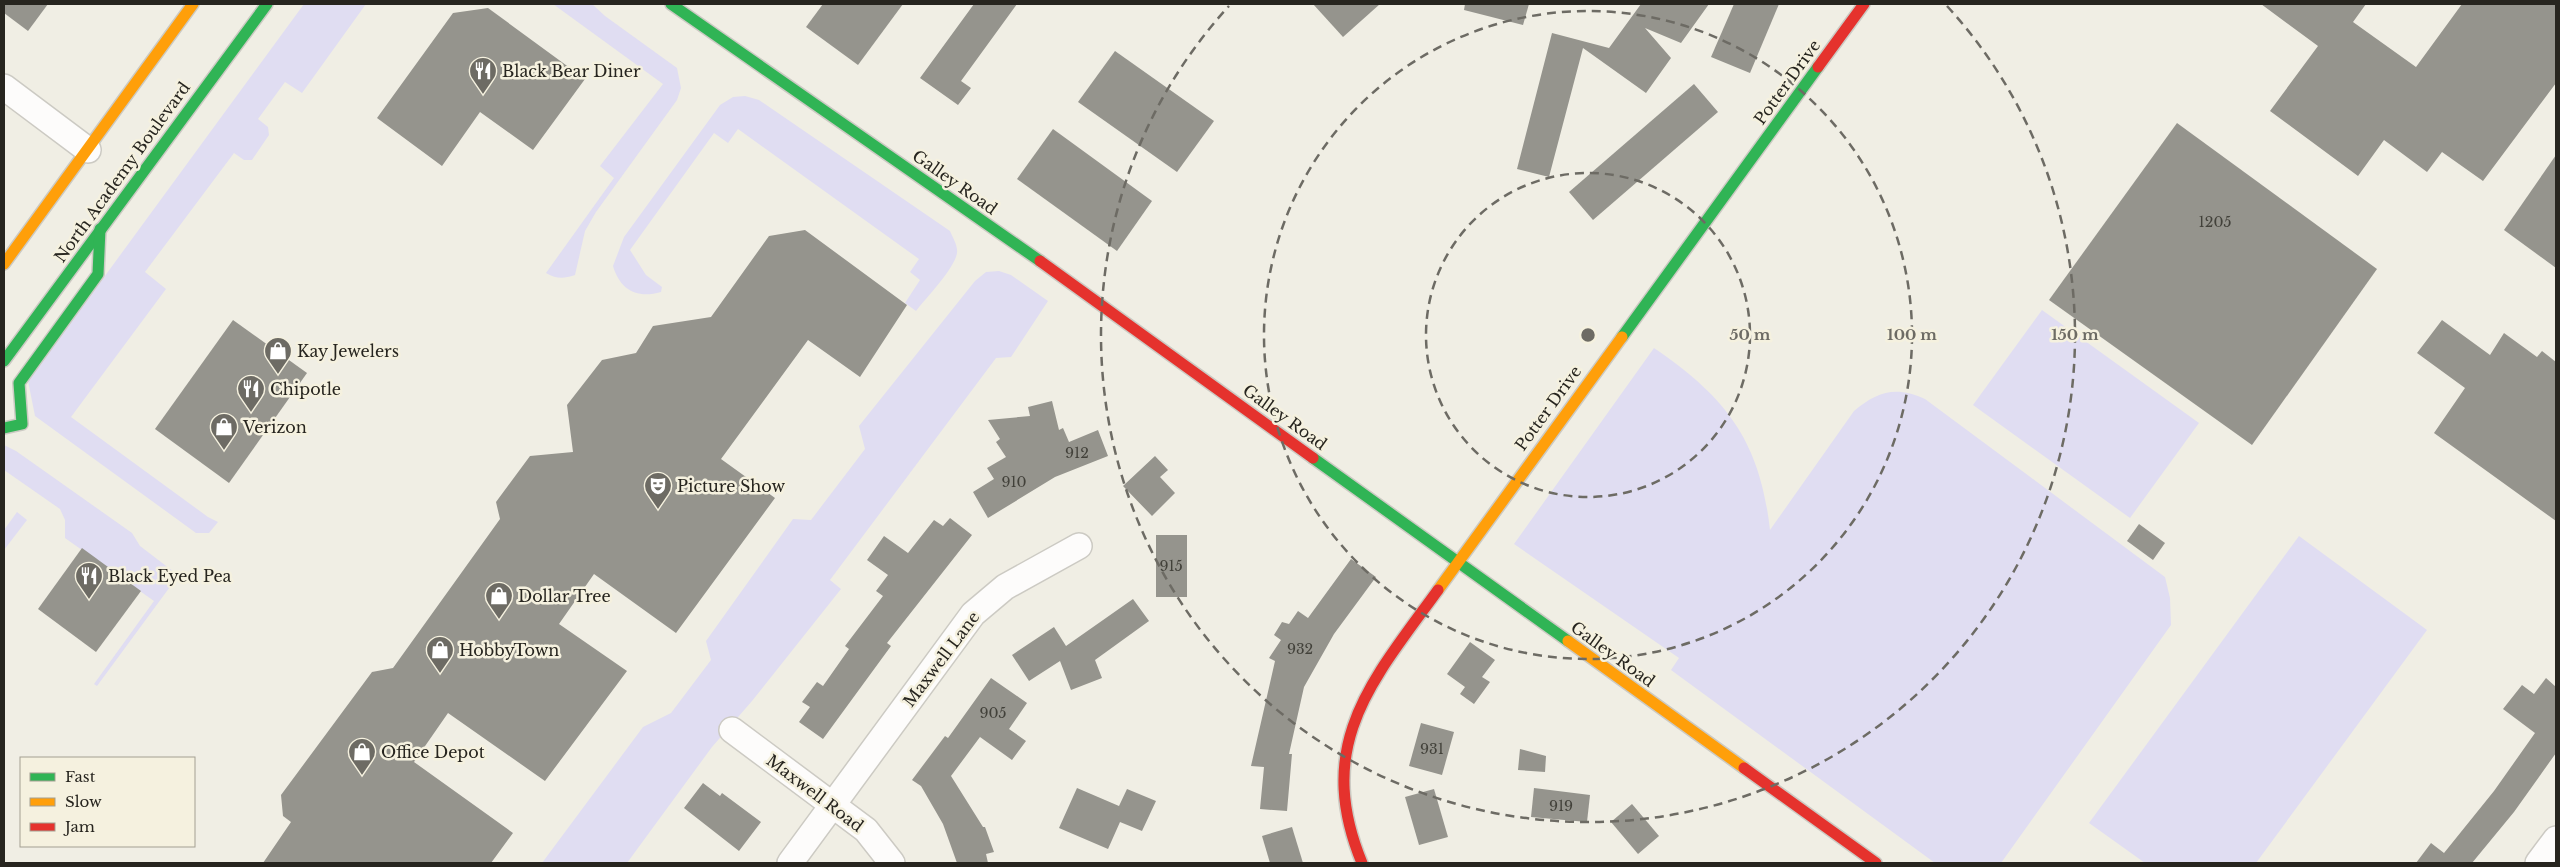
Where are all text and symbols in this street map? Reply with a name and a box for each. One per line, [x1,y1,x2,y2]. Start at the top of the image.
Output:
street label: Potter Drive [1750,36,1824,128]
restaurant icon: Black Bear Diner [468,56,498,95]
place label: Black Bear Diner [502,61,641,81]
street label: North Academy Boulevard [50,78,194,266]
street label: Galley Road [909,145,1001,219]
house number: 1205 [2199,213,2231,231]
text: 50 m [1730,325,1771,344]
text: 100 m [1887,325,1937,344]
text: 150 m [2051,325,2099,344]
centre of rings [1579,326,1597,344]
shop icon: Kay Jewelers [263,336,293,375]
place label: Kay Jewelers [297,341,399,361]
street label: Potter Drive [1511,362,1585,454]
restaurant icon: Chipotle [236,374,266,413]
place label: Chipotle [270,379,341,399]
street label: Galley Road [1239,380,1331,454]
shop icon: Verizon [209,412,239,451]
place label: Verizon [242,417,307,437]
house number: 912 [1065,444,1089,462]
theatre icon: Picture Show [643,471,673,510]
house number: 910 [1001,473,1027,491]
place label: Picture Show [677,476,785,496]
house number: 915 [1159,557,1183,575]
restaurant icon: Black Eyed Pea [74,561,104,600]
place label: Black Eyed Pea [108,566,232,586]
shop icon: Dollar Tree [484,581,514,620]
place label: Dollar Tree [518,586,611,606]
street label: Maxwell Lane [899,607,983,711]
street label: Galley Road [1567,617,1659,691]
shop icon: HobbyTown [425,635,455,674]
place label: HobbyTown [459,640,559,660]
house number: 932 [1287,640,1313,658]
house number: 905 [980,704,1007,722]
shop icon: Office Depot [347,737,377,776]
house number: 931 [1420,740,1444,758]
place label: Office Depot [381,742,485,762]
street label: Maxwell Road [763,750,868,836]
legend [20,757,195,847]
text: Fast [65,767,96,786]
text: Slow [65,792,102,811]
house number: 919 [1549,797,1573,815]
text: Jam [63,817,95,836]

